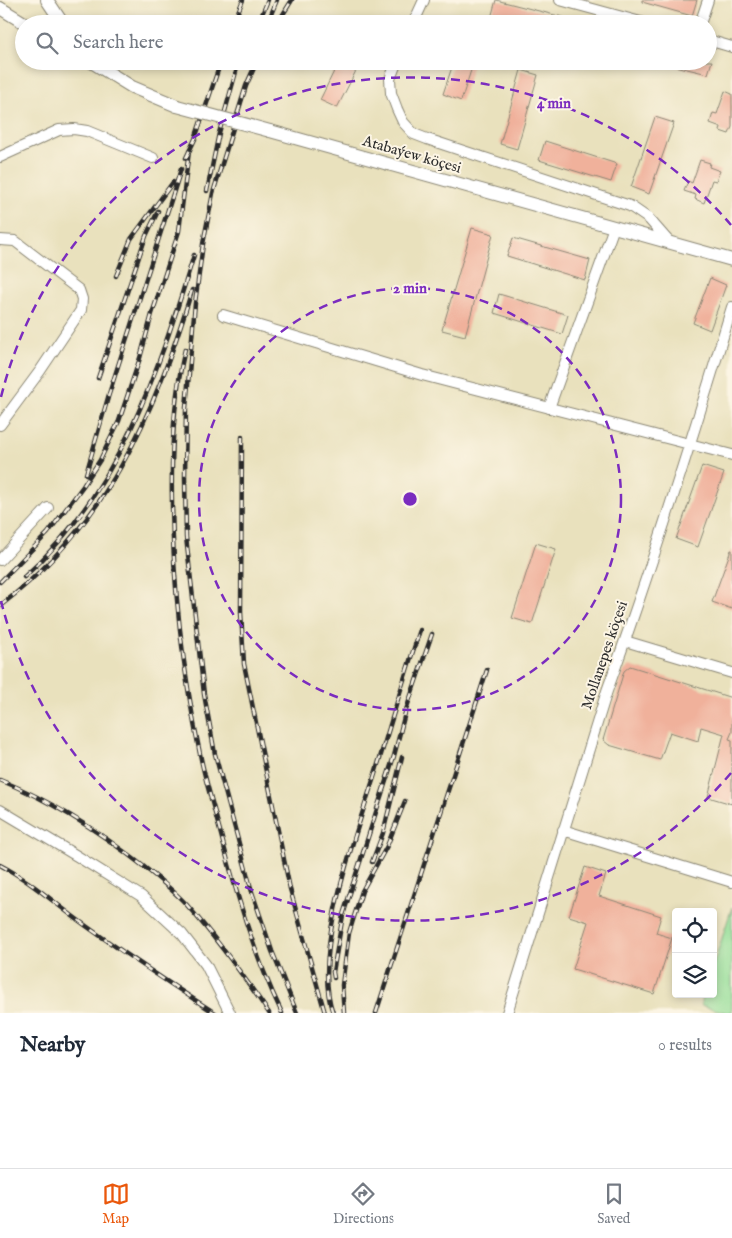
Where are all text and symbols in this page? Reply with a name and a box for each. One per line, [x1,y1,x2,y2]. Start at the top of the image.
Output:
search box [15,15,717,70]
icon: search [33,29,61,57]
text: Search here [73,31,164,55]
text: 4 min [537,94,571,113]
street label: Atabaýew köçesi [359,131,463,178]
text: 2 min [393,279,427,298]
centre of rings [401,490,419,508]
street label: Mollanepes köçesi [577,598,632,712]
map controls [672,908,717,998]
button: locate [672,908,717,953]
button: layers [672,953,717,998]
text: Nearby [20,1032,85,1059]
text: 0 results [658,1036,712,1056]
tab: Map [102,1180,130,1228]
tab: Directions [333,1180,394,1228]
tab: Saved [597,1180,630,1228]

